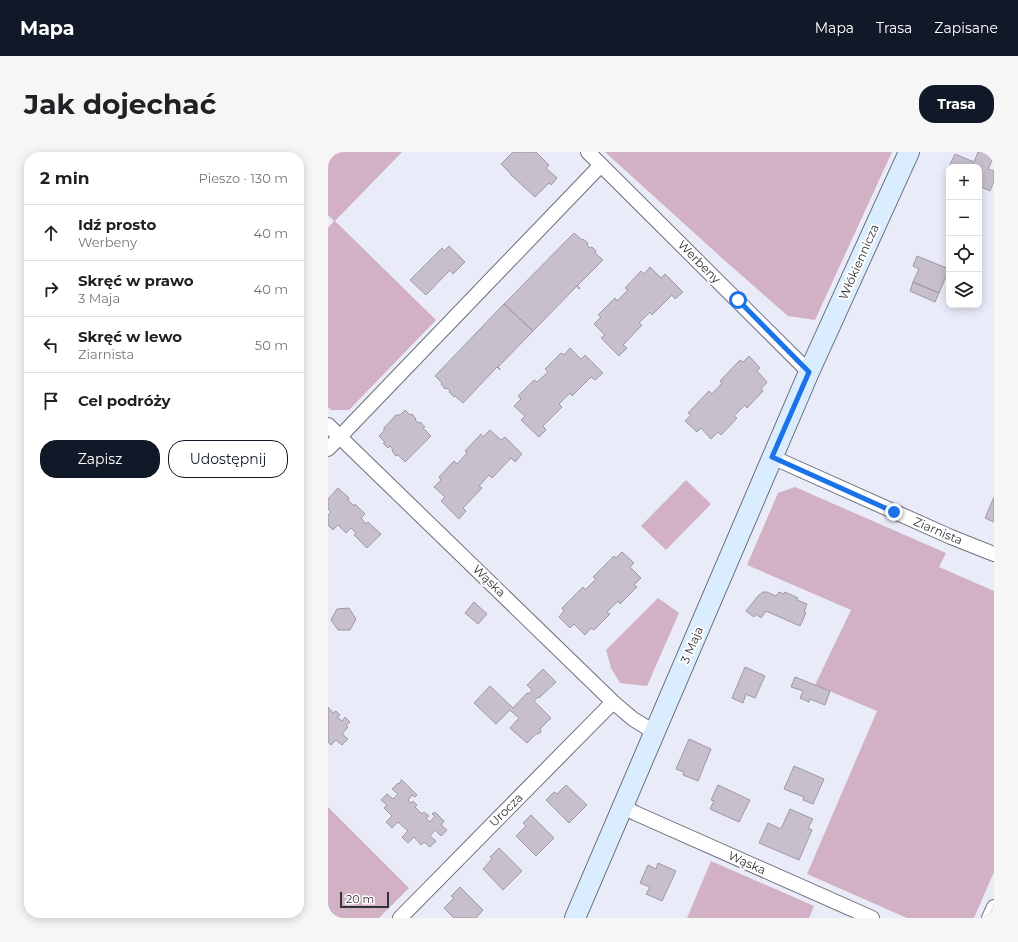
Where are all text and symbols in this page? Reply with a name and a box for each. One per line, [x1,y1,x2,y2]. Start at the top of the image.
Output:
text: Mapa [20,17,75,40]
text: Mapa [815,19,854,37]
text: Trasa [876,19,912,37]
text: Zapisane [934,19,998,37]
button: Trasa [919,85,994,123]
text: Jak dojechać [24,87,216,121]
map controls [946,164,982,308]
button: + [946,164,982,200]
text: 2 min [40,168,90,188]
text: Pieszo · 130 m [198,170,288,186]
button: − [946,200,982,236]
text: Idź prosto [78,215,156,234]
icon: ahead [40,222,62,244]
street label: Włókiennicza [835,222,882,302]
text: 40 m [254,225,288,241]
text: Werbeny [78,234,137,250]
button: locate [946,236,982,272]
street label: Werbeny [675,237,724,287]
text: Skręć w prawo [78,271,194,290]
button: layers [946,272,982,308]
icon: right [40,278,62,300]
text: 40 m [254,281,288,297]
text: 3 Maja [78,290,120,306]
route start [729,291,747,309]
text: Skręć w lewo [78,327,182,346]
icon: left [40,334,62,356]
text: 50 m [255,337,288,353]
text: Ziarnista [78,346,134,362]
icon: arrive [40,390,62,412]
text: Cel podróży [78,391,170,410]
button: Zapisz [40,440,160,478]
button: Udostępnij [168,440,288,478]
route end [885,503,903,521]
street label: Ziarnista [911,514,965,548]
street label: Wąska [470,561,509,600]
street label: 3 Maja [677,624,706,666]
street label: Urocza [486,790,526,830]
street label: Wąska [726,848,768,877]
scale bar [340,890,389,909]
text: 20 m [346,892,374,906]

